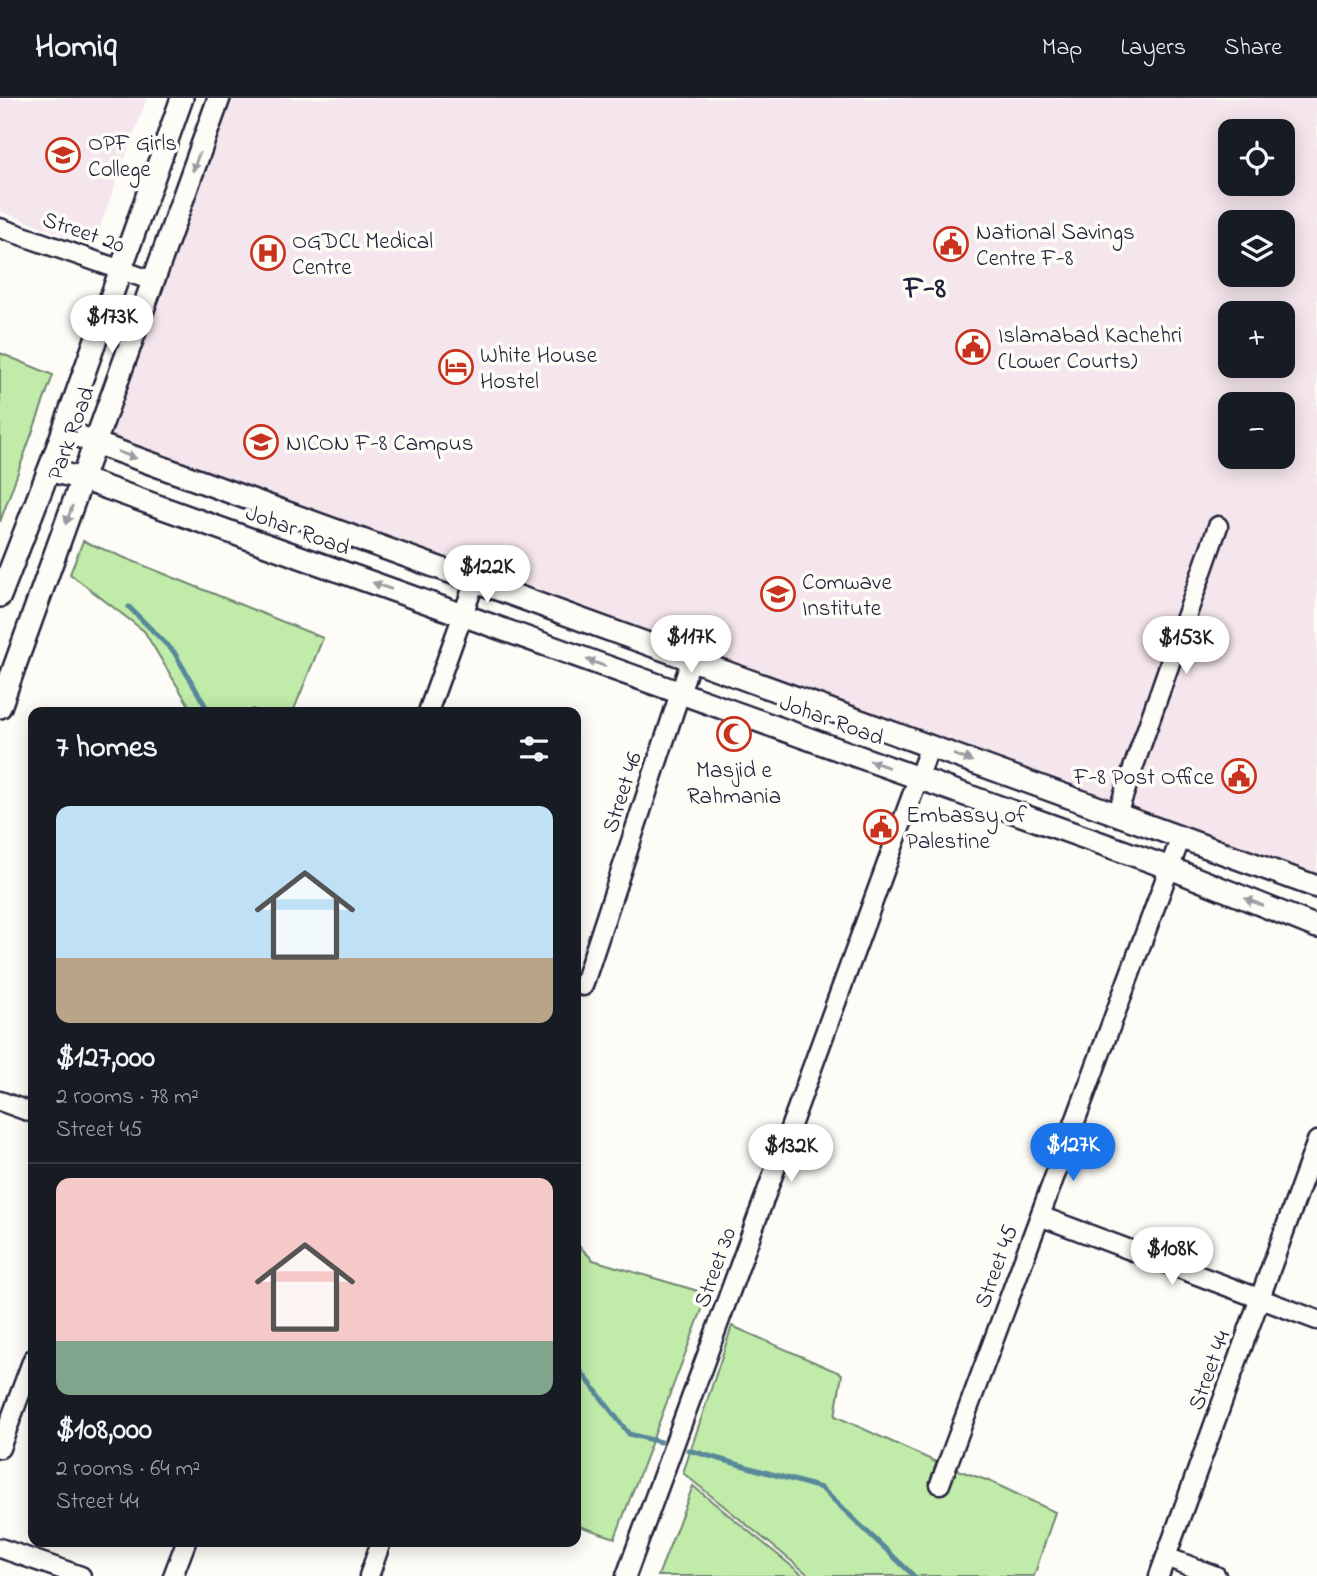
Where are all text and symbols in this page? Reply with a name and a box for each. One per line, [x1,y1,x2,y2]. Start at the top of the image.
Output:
text: Homiq [35,24,117,72]
text: Map [1042,31,1082,66]
text: Layers [1120,31,1186,66]
text: Share [1224,31,1282,66]
map controls [1218,119,1295,469]
button: locate [1218,119,1295,196]
place label: OPF Girls College [88,128,177,188]
school or university icon: OPF Girls College [44,136,82,174]
one-way arrow [190,152,201,173]
street label: Street 20 [38,204,129,263]
button: layers [1218,210,1295,287]
place label: National Savings Centre F-8 [976,217,1135,276]
public building icon: National Savings Centre F-8 [932,225,970,263]
place label: OGDCL Medical Centre [292,226,433,285]
hospital icon: OGDCL Medical Centre [249,234,287,272]
district label: F-8 [902,268,946,312]
pin: $173K [63,296,161,355]
text: $173K [86,301,138,334]
button: + [1218,301,1295,378]
place label: Islamabad Kachehri (Lower Courts) [998,320,1182,379]
public building icon: Islamabad Kachehri (Lower Courts) [954,328,992,366]
place label: White House Hostel [480,340,598,399]
hotel icon: White House Hostel [437,348,475,386]
street label: Park Road [40,382,105,485]
button: − [1218,392,1295,469]
school or university icon: NICON F-8 Campus [242,423,280,461]
place label: NICON F-8 Campus [286,428,473,461]
one-way arrow [116,450,137,461]
street label: Johar Road [240,497,354,565]
one-way arrow [63,504,74,525]
pin: $122K [438,546,536,605]
text: $122K [459,551,515,584]
place label: Comwave Institute [802,567,893,626]
school or university icon: Comwave Institute [759,575,797,613]
one-way arrow [371,580,392,591]
pin: $117K [642,616,740,675]
pin: $153K [1137,616,1235,676]
text: $117K [666,621,716,654]
text: $153K [1158,622,1214,655]
one-way arrow [585,657,606,668]
street label: Johar Road [774,687,888,755]
mosque icon: Masjid e Rahmania [715,715,753,753]
text: 7 homes [56,727,158,771]
icon: filters [515,730,553,768]
street label: Street 46 [595,748,652,837]
one-way arrow [952,753,973,764]
place label: Masjid e Rahmania [687,755,781,814]
public building icon: F-8 Post Office [1220,757,1258,795]
one-way arrow [869,758,890,769]
place label: F-8 Post Office [1073,762,1215,795]
place label: Embassy of Palestine [906,800,1027,859]
public building icon: Embassy of Palestine [862,808,900,846]
icon: home [242,852,368,978]
one-way arrow [1243,896,1264,907]
text: $127,000 [56,1037,155,1081]
text: 2 rooms · 78 m² [56,1081,199,1114]
text: Street 45 [56,1114,142,1147]
pin: $132K [742,1124,840,1184]
pin: $127K [1024,1124,1122,1183]
text: $127K [1046,1129,1100,1162]
text: $132K [764,1130,818,1163]
street label: Street 45 [967,1221,1028,1313]
street label: Street 30 [687,1223,746,1313]
icon: home [242,1224,368,1350]
pin: $108K [1123,1228,1221,1287]
text: $108K [1147,1233,1197,1266]
street label: Street 44 [1181,1326,1240,1415]
text: $108,000 [56,1409,152,1453]
text: 2 rooms · 64 m² [56,1453,200,1486]
text: Street 44 [56,1486,139,1519]

